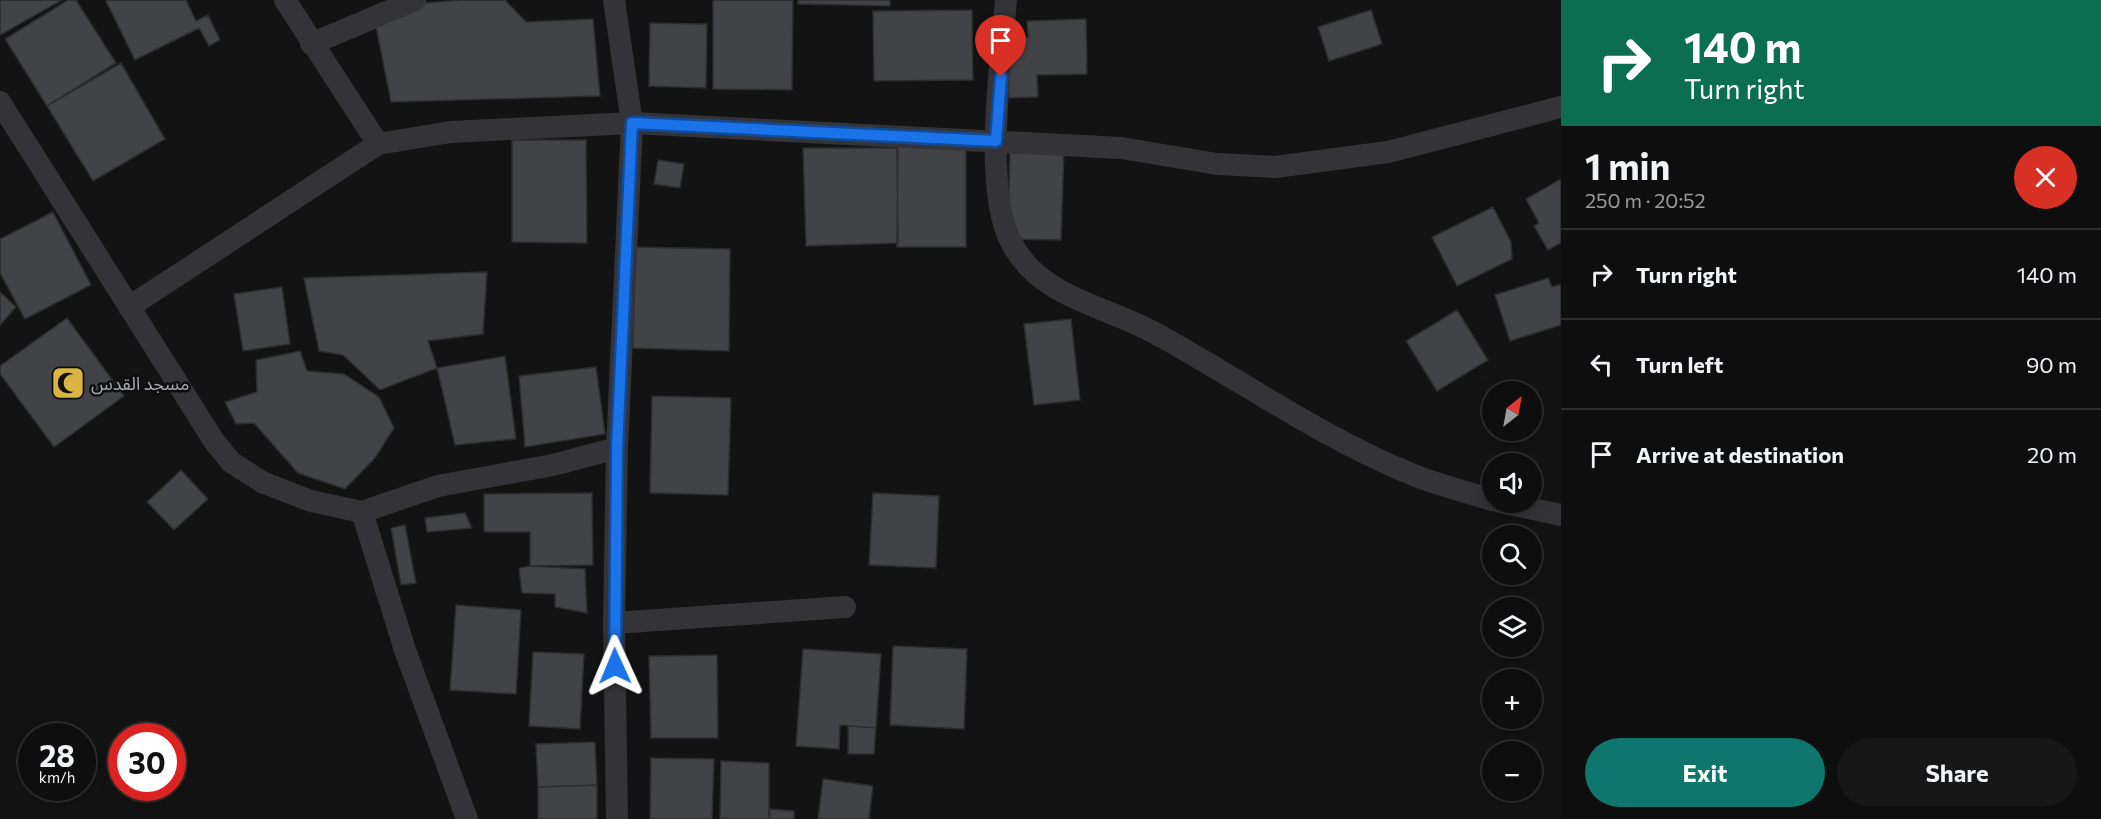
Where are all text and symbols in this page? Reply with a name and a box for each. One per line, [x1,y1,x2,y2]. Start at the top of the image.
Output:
pin [975,15,1026,77]
text: 140 m [1684,20,1801,72]
icon: arrive [984,24,1017,57]
icon: right [1585,24,1663,102]
text: Turn right [1684,72,1804,105]
text: 1 min [1585,143,1670,187]
button: close [2014,146,2077,209]
text: 250 m · 20:52 [1585,188,1706,212]
icon: right [1585,258,1618,291]
text: Turn right [1636,261,1737,288]
text: 140 m [2017,261,2077,288]
icon: left [1585,348,1618,381]
text: Turn left [1636,351,1723,378]
text: 90 m [2026,351,2077,378]
mosque icon: مسجد القدس [50,365,86,401]
place label: مسجد القدس [91,372,189,395]
north arrow [1482,381,1542,441]
map controls [1482,381,1542,801]
icon: arrive [1585,438,1618,471]
text: Arrive at destination [1636,441,1844,468]
text: 20 m [2027,441,2077,468]
button: sound [1482,453,1542,513]
button: search [1482,525,1542,585]
button: layers [1482,597,1542,657]
position arrow [583,634,647,698]
button: + [1482,669,1542,729]
speed limit sign: 30 [108,723,186,801]
text: 28 [39,736,75,773]
button: Exit [1585,738,1825,807]
button: Share [1837,738,2077,807]
button: − [1482,741,1542,801]
text: km/h [39,768,75,786]

